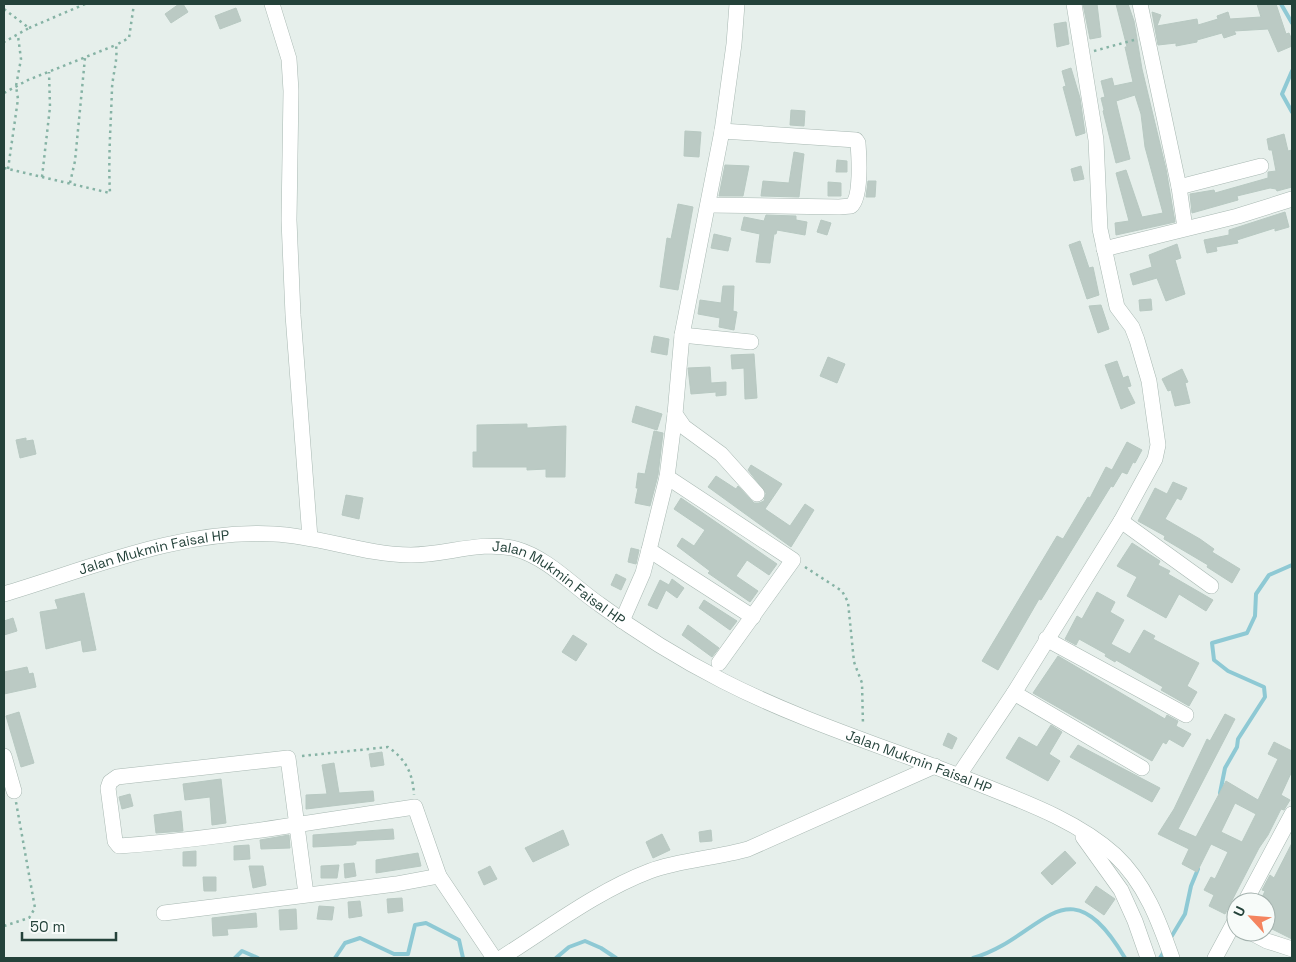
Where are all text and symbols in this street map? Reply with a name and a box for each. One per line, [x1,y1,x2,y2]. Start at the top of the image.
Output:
street label: Jalan Mukmin Faisal HP [76,526,230,579]
street label: Jalan Mukmin Faisal HP [492,537,629,629]
street label: Jalan Mukmin Faisal HP [843,726,995,797]
north arrow [1226,892,1276,942]
text: U [1229,903,1249,919]
scale bar [22,910,116,942]
text: 50 m [30,917,65,936]

